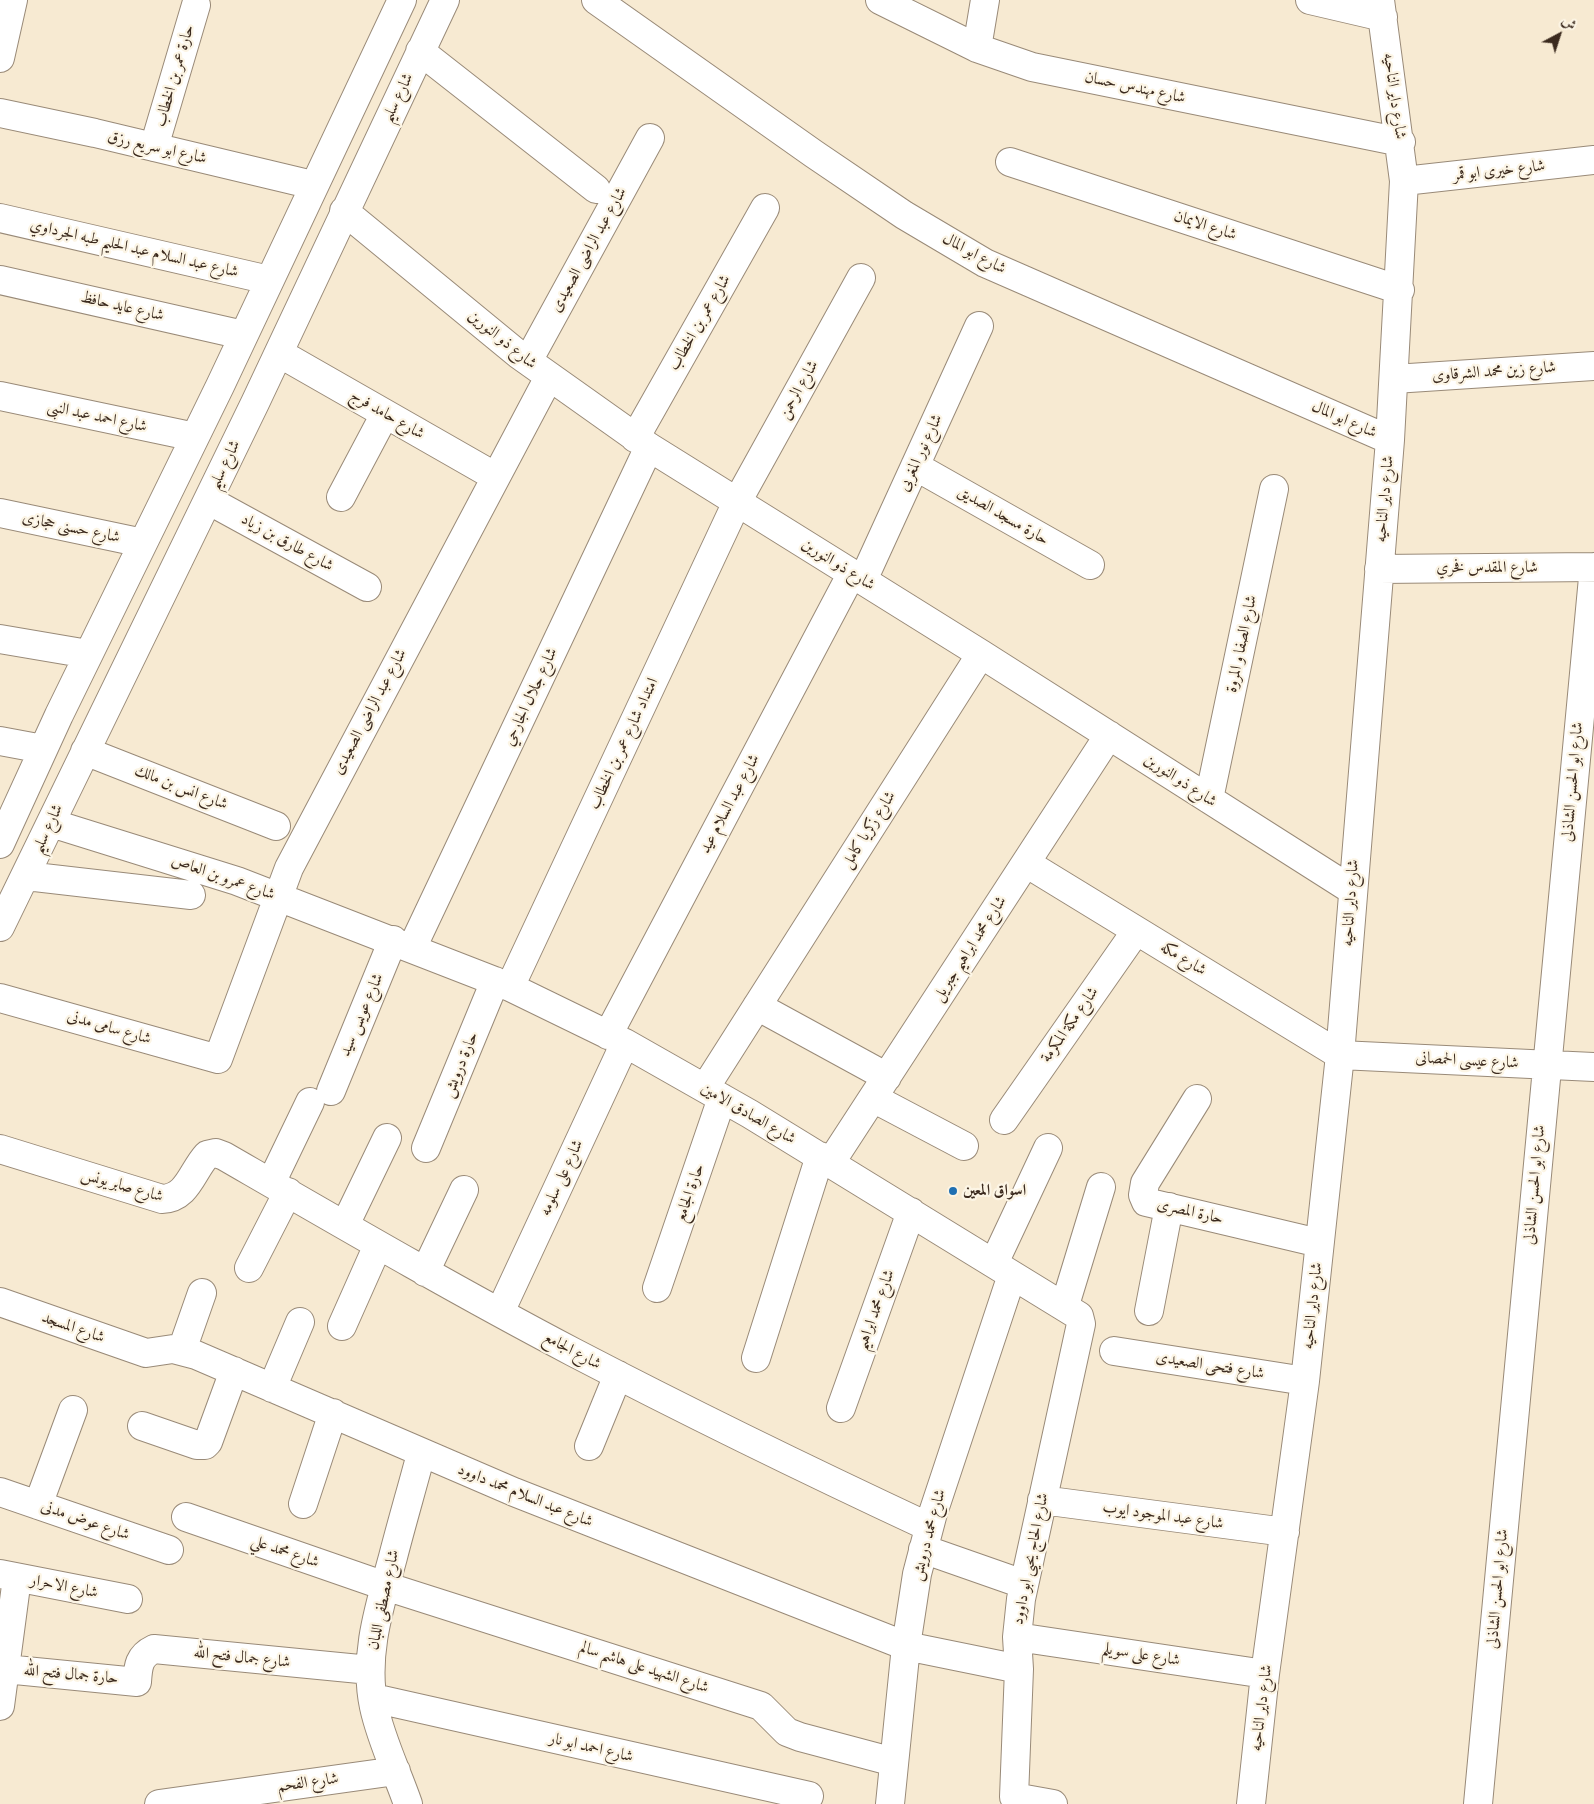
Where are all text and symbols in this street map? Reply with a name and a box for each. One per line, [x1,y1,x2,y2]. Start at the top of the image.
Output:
north arrow [1534,10,1584,60]
text: ش [1558,12,1580,34]
street label: حارة عمر بن الخطاب [151,23,199,129]
street label: شارع داير الناحيه [1378,51,1410,141]
street label: شارع مهندس حسان [1083,68,1187,108]
street label: شارع سليم [378,70,418,126]
street label: شارع ابو سريع رزق [106,127,208,169]
street label: شارع خيرى ابو قمر [1452,157,1546,185]
street label: شارع عبد الراضى الصعيدى [547,184,631,316]
street label: شارع الايمان [1171,207,1239,245]
street label: شارع عبد السلام عبد الحليم طبه الجرداوي [28,216,240,282]
street label: شارع ابو المال [939,229,1009,279]
street label: شارع عمر بن الخطاب [665,272,735,374]
street label: شارع عايد حافظ [78,288,166,326]
street label: شارع ذو النورين [464,306,540,374]
street label: شارع الرحمن [775,357,823,423]
street label: شارع زين محمد الشرقاوى [1431,358,1557,386]
street label: شارع حامد فرج [346,386,428,444]
street label: شارع احمد عبد النبى [45,397,149,437]
street label: شارع ابو المال [1309,397,1379,443]
street label: شارع نور المغربى [895,411,947,495]
street label: شارع سليم [205,437,245,493]
street label: شارع داير الناحيه [1372,455,1398,543]
street label: حارة مسجد الصديق [954,482,1052,550]
street label: شارع حسنى حجازى [20,508,122,548]
street label: شارع طارق بن زياد [238,510,336,576]
street label: شارع ذو النورين [798,535,878,595]
street label: شارع المقدس فخري [1436,558,1538,578]
street label: شارع الصفا و المروة [1222,594,1262,694]
street label: شارع جلال الجارحي [500,645,562,749]
street label: شارع عبد الراضى الصعيدى [329,646,411,778]
street label: امتداد شارع عمر بن الخطاب [585,675,663,813]
street label: شارع ابو الحسن الشاذلى [1558,721,1588,843]
street label: شارع ذو النورين [1140,750,1220,812]
street label: شارع عبد السلام عيد [696,751,764,857]
street label: شارع انس بن مالك [132,761,230,815]
street label: شارع زكريا كامل [838,788,900,872]
street label: شارع سليم [28,801,68,857]
street label: شارع عمرو بن العاص [169,851,277,905]
street label: شارع داير الناحيه [1338,859,1364,947]
street label: شارع محمد ابراهيم جبريل [929,893,1011,1005]
street label: شارع مكه [1157,938,1209,980]
street label: شارع عويس سيد [336,971,388,1059]
street label: شارع مكة المكرمة [1037,984,1103,1066]
street label: شارع سامى مدنى [65,1007,153,1049]
street label: حارة درويش [439,1029,483,1101]
street label: شارع عيسى الحمصانى [1415,1049,1519,1073]
street label: شارع الصادق الامين [697,1079,799,1149]
street label: شارع ابو الحسن الشاذلى [1520,1124,1550,1246]
street label: شارع على سلومه [536,1137,588,1219]
street label: حارة الجامع [671,1161,709,1225]
street label: شارع صابر يونس [79,1165,165,1207]
place label: اسواق المعين [963,1181,1026,1201]
marker: اسواق المعين [947,1185,959,1197]
street label: حارة المصرى [1155,1195,1225,1229]
street label: شارع داير الناحيه [1299,1262,1327,1350]
street label: شارع محمد ابراهيم [853,1267,899,1353]
street label: شارع المسجد [39,1308,107,1348]
street label: شارع الجامع [540,1328,604,1374]
street label: شارع فتحى الصعيدى [1154,1348,1266,1384]
street label: شارع عبد السلام محمد داوود [455,1460,595,1532]
street label: شارع محمد درويش [908,1487,950,1583]
street label: شارع الحاج يحيى ابو داوود [1009,1491,1053,1627]
street label: شارع عوض مدنى [38,1497,132,1545]
street label: شارع عبد الموجود ايوب [1101,1498,1225,1534]
street label: شارع ابو الحسن الشاذلى [1483,1528,1513,1650]
street label: شارع محمد علي [248,1531,322,1573]
street label: شارع مصطفى اللبان [364,1548,404,1652]
street label: شارع الاحرار [28,1571,100,1603]
street label: شارع الشهيد على هاشم سالم [577,1638,711,1698]
street label: شارع على سويلم [1101,1639,1181,1671]
street label: شارع جمال فتح الله [193,1643,291,1673]
street label: حارة جمال فتح الله [23,1661,119,1689]
street label: شارع داير الناحيه [1247,1664,1277,1752]
street label: شارع احمد ابو نار [547,1729,635,1767]
street label: شارع الفحم [276,1769,340,1797]

